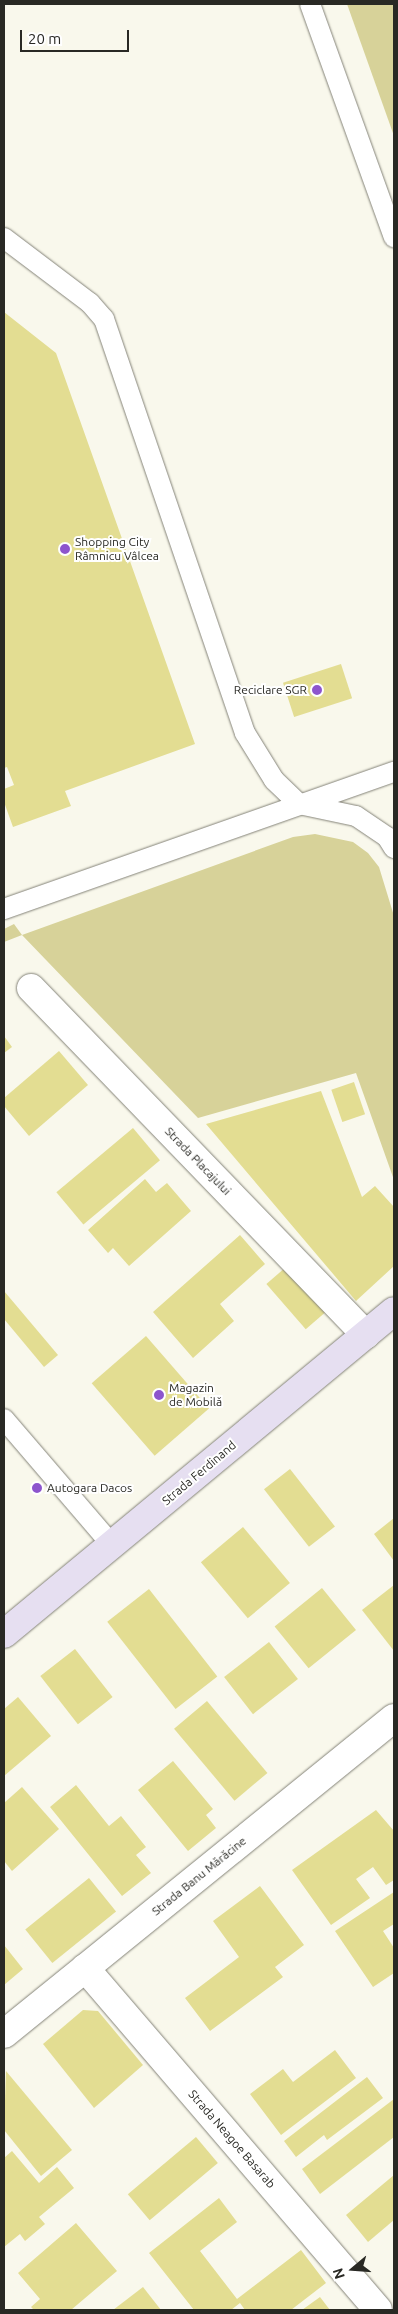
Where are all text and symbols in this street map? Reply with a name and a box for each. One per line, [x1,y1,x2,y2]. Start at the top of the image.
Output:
scale bar [22,20,131,52]
text: 20 m [28,30,61,47]
place label: Shopping City Râmnicu Vâlcea [75,535,159,563]
marker: Shopping City Râmnicu Vâlcea [59,543,71,555]
place label: Reciclare SGR [234,683,307,697]
marker: Reciclare SGR [311,684,323,696]
street label: Strada Placajului [162,1124,234,1198]
place label: Magazin de Mobilă [169,1381,222,1409]
marker: Magazin de Mobilă [153,1389,165,1401]
street label: Strada Ferdinand [159,1438,239,1508]
place label: Autogara Dacos [47,1481,132,1495]
marker: Autogara Dacos [31,1482,43,1494]
street label: Strada Banu Mărăcine [149,1834,249,1918]
street label: Strada Neagoe Basarab [186,2087,278,2191]
north arrow [328,2244,378,2294]
text: N [330,2266,348,2281]

